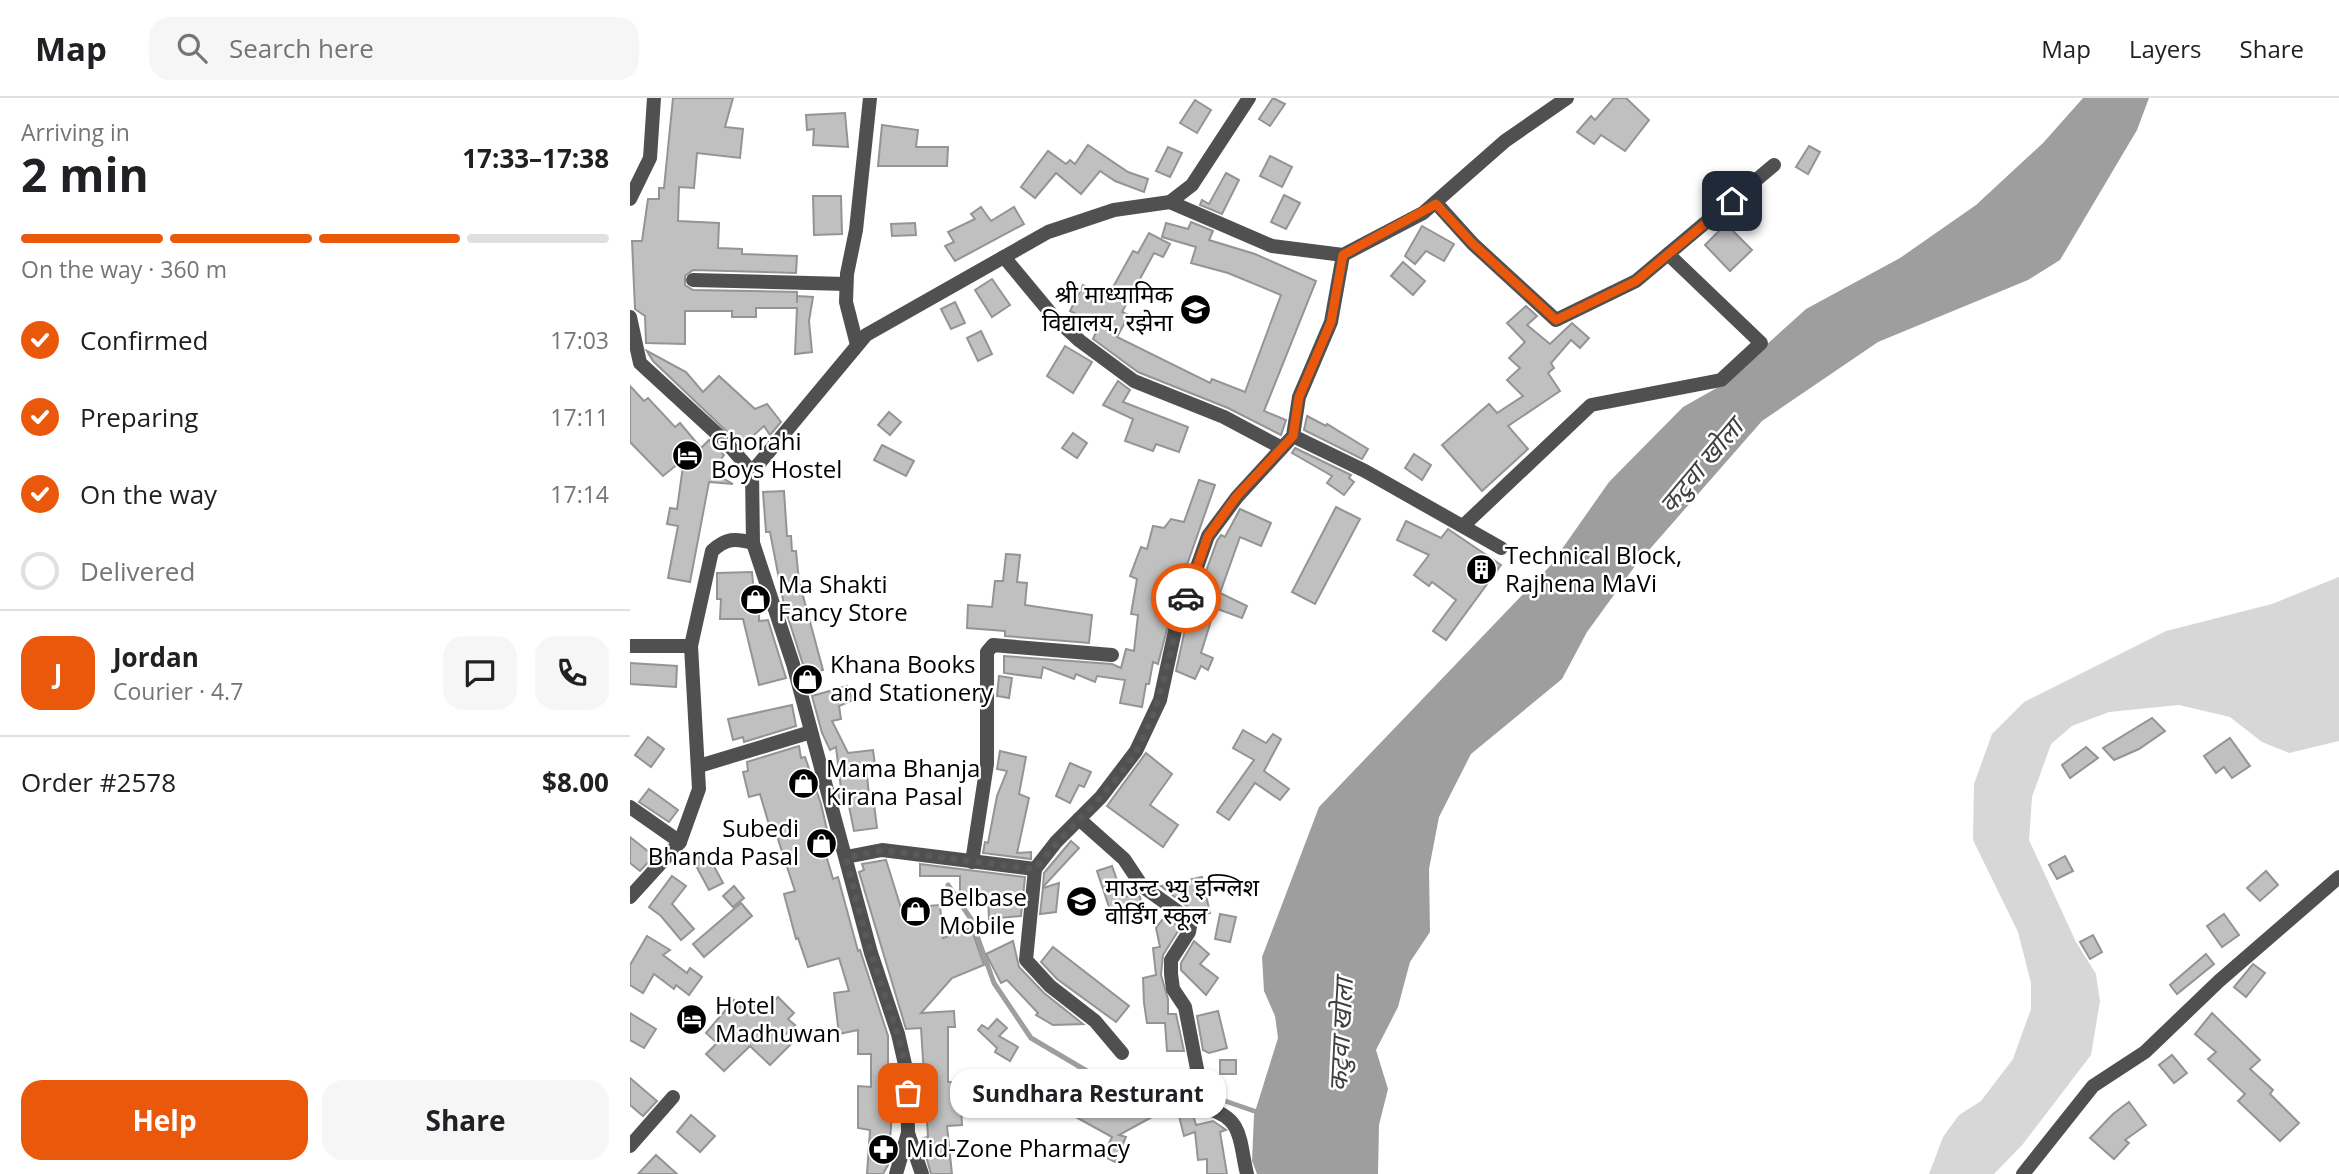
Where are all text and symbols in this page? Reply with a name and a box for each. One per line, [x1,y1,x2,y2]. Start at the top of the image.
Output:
search box [149,17,639,80]
text: Map [35,26,107,71]
icon: search [173,29,211,67]
text: Search here [229,30,374,66]
text: Map [2041,32,2091,65]
text: Layers [2129,32,2202,65]
text: Share [2240,32,2304,65]
text: Arriving in [21,116,130,148]
text: 17:33–17:38 [462,140,609,176]
text: 2 min [21,143,149,205]
pin [1702,171,1762,231]
icon: home [1713,182,1751,220]
text: On the way · 360 m [21,253,227,285]
place label: श्री माध्यामिक विद्यालय, रझेना [1042,277,1174,338]
school or university icon: श्री माध्यामिक विद्यालय, रझेना [1179,292,1213,326]
icon: check [21,321,59,359]
text: Confirmed [80,322,208,358]
text: 17:03 [550,324,609,356]
icon: check [21,398,59,436]
text: Preparing [80,399,198,435]
text: 17:11 [550,401,609,433]
water label: कटुवा खोला [1650,406,1754,520]
place label: Ghorahi Boys Hostel [711,424,842,485]
hotel icon: Ghorahi Boys Hostel [671,439,705,473]
icon: check [21,475,59,513]
text: On the way [80,476,217,512]
text: 17:14 [550,478,609,510]
place label: Technical Block, Rajhena MaVi [1505,538,1682,599]
text: Delivered [80,553,195,589]
building icon: Technical Block, Rajhena MaVi [1465,553,1499,587]
courier [1151,563,1221,633]
place label: Ma Shakti Fancy Store [778,567,908,628]
icon: car [1167,579,1205,617]
shop icon: Ma Shakti Fancy Store [738,582,772,616]
button: chat [443,636,517,710]
button: phone [535,636,609,710]
text: Jordan [113,639,199,675]
place label: Khana Books and Stationery [830,647,994,708]
text: J [54,655,62,691]
shop icon: Khana Books and Stationery [790,662,824,696]
text: Courier · 4.7 [113,675,243,707]
place label: Mama Bhanja Kirana Pasal [826,751,980,812]
text: Order #2578 [21,764,176,800]
text: $8.00 [542,764,609,800]
shop icon: Mama Bhanja Kirana Pasal [786,766,820,800]
place label: Subedi Bhanda Pasal [648,811,799,872]
shop icon: Subedi Bhanda Pasal [805,826,839,860]
place label: माउन्ट भ्यु इन्ग्लिश वोर्डिंग स्कूल [1105,870,1260,931]
place label: Belbase Mobile [939,880,1027,941]
school or university icon: माउन्ट भ्यु इन्ग्लिश वोर्डिंग स्कूल [1065,885,1099,919]
shop icon: Belbase Mobile [899,895,933,929]
water label: कटुवा खोला [1319,972,1361,1093]
place label: Hotel Madhuwan [715,988,841,1049]
hotel icon: Hotel Madhuwan [675,1003,709,1037]
pin [878,1063,938,1123]
callout: Sundhara Resturant [950,1068,1226,1118]
icon: bag [889,1074,927,1112]
text: Sundhara Resturant [972,1077,1204,1109]
button: Help [21,1080,308,1160]
button: Share [322,1080,609,1160]
place label: Mid-Zone Pharmacy [906,1131,1131,1164]
pharmacy icon: Mid-Zone Pharmacy [866,1132,900,1166]

